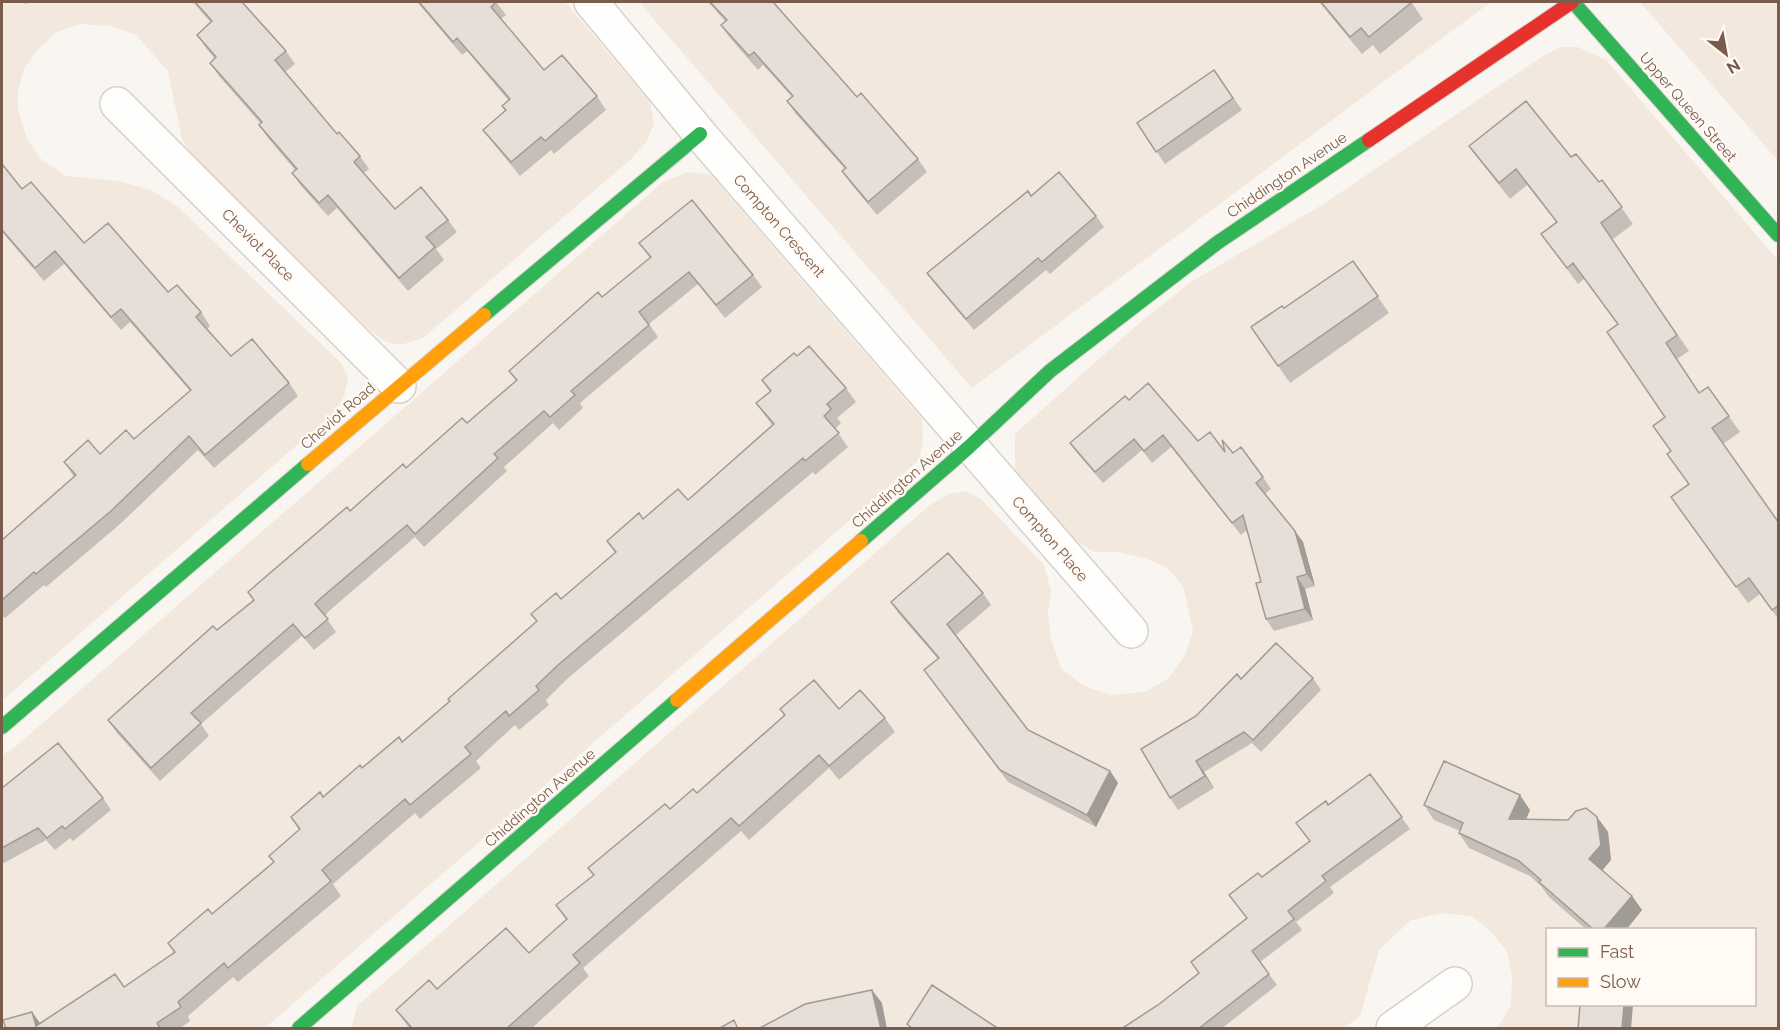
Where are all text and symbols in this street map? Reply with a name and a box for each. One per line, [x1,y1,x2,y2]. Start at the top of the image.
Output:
north arrow [1696,24,1756,84]
street label: Upper Queen Street [1636,49,1740,165]
text: N [1723,55,1744,78]
street label: Chiddington Avenue [1224,128,1351,222]
street label: Compton Crescent [729,171,829,281]
street label: Cheviot Place [218,205,298,285]
street label: Cheviot Road [297,379,379,453]
street label: Chiddington Avenue [848,426,966,532]
street label: Compton Place [1008,493,1092,585]
street label: Chiddington Avenue [481,745,599,851]
legend [1546,928,1756,1006]
text: Fast [1600,941,1634,962]
text: Slow [1600,971,1641,992]

